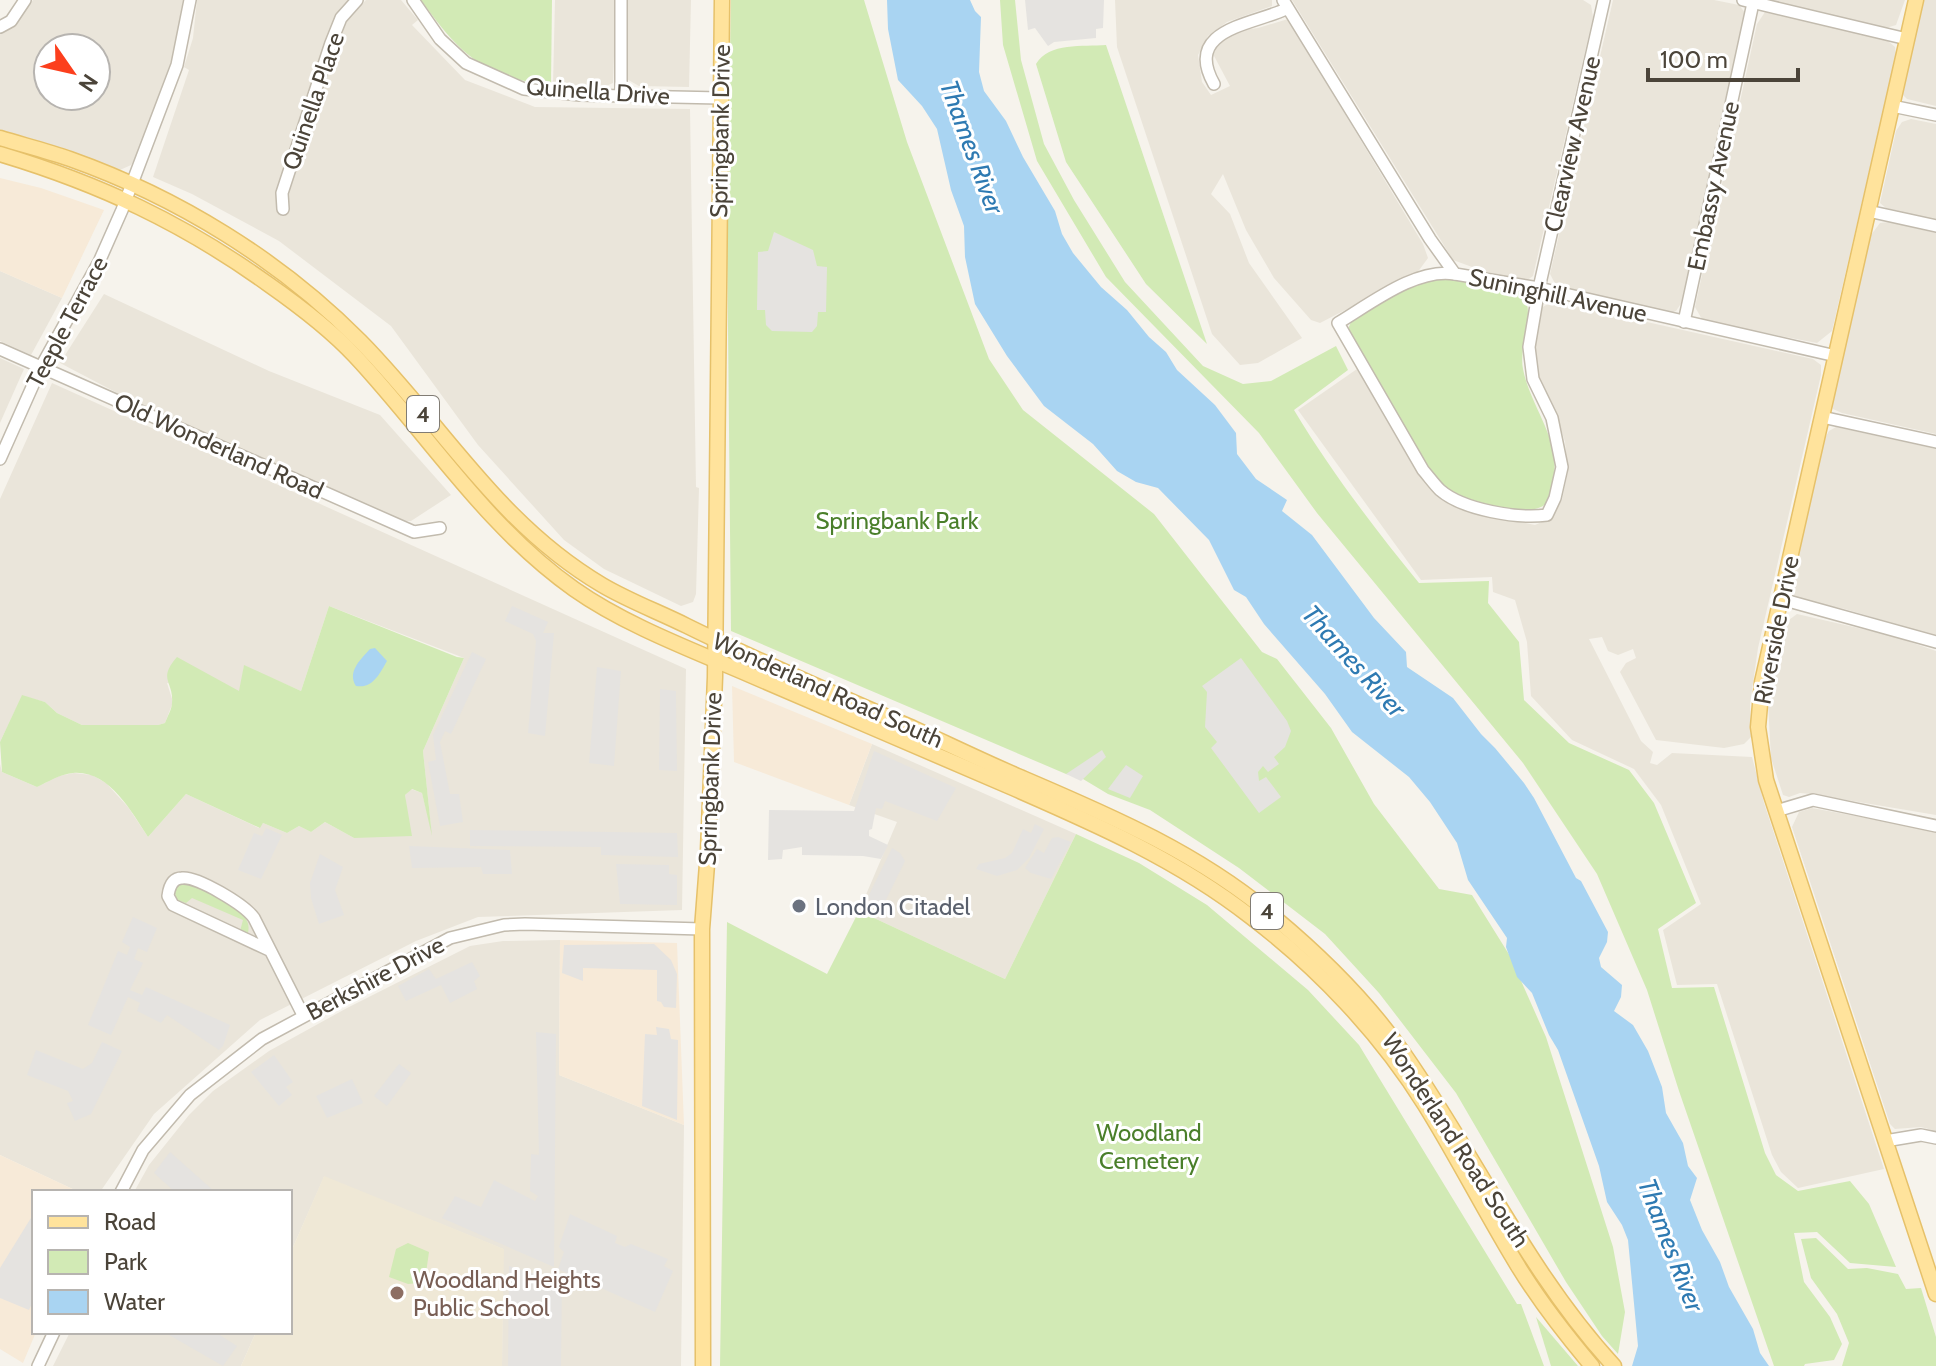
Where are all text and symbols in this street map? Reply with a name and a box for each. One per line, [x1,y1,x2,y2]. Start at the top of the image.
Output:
street label: Quinella Place [276,28,350,174]
north arrow [32,32,112,112]
scale bar [1648,32,1798,82]
street label: Springbank Drive [704,44,736,218]
text: 100 m [1660,45,1728,74]
street label: Clearview Avenue [1538,53,1606,235]
text: N [73,69,104,97]
street label: Quinella Drive [525,72,671,110]
water label: Thames River [933,76,1011,219]
street label: Embassy Avenue [1681,99,1745,273]
street label: Teeple Terrace [20,251,114,393]
street label: Suninghill Avenue [1466,262,1650,328]
street label: Old Wonderland Road [110,387,328,505]
road number: 4 [407,396,439,432]
park label: Springbank Park [816,506,979,535]
street label: Riverside Drive [1747,553,1805,707]
water label: Thames River [1295,598,1413,724]
street label: Wonderland Road South [708,626,948,754]
street label: Springbank Drive [692,692,728,866]
place label: London Citadel [815,892,971,921]
road number: 4 [1251,893,1283,929]
marker: London Citadel [790,897,808,915]
street label: Berkshire Drive [301,930,449,1026]
street label: Wonderland Road South [1376,1028,1536,1252]
park label: Woodland Cemetery [1096,1118,1202,1175]
water label: Thames River [1631,1174,1711,1317]
legend [32,1190,292,1334]
text: Road [104,1207,156,1236]
text: Park [104,1247,147,1276]
place label: Woodland Heights Public School [413,1265,601,1322]
marker: Woodland Heights Public School [388,1284,406,1302]
text: Water [104,1287,165,1316]

